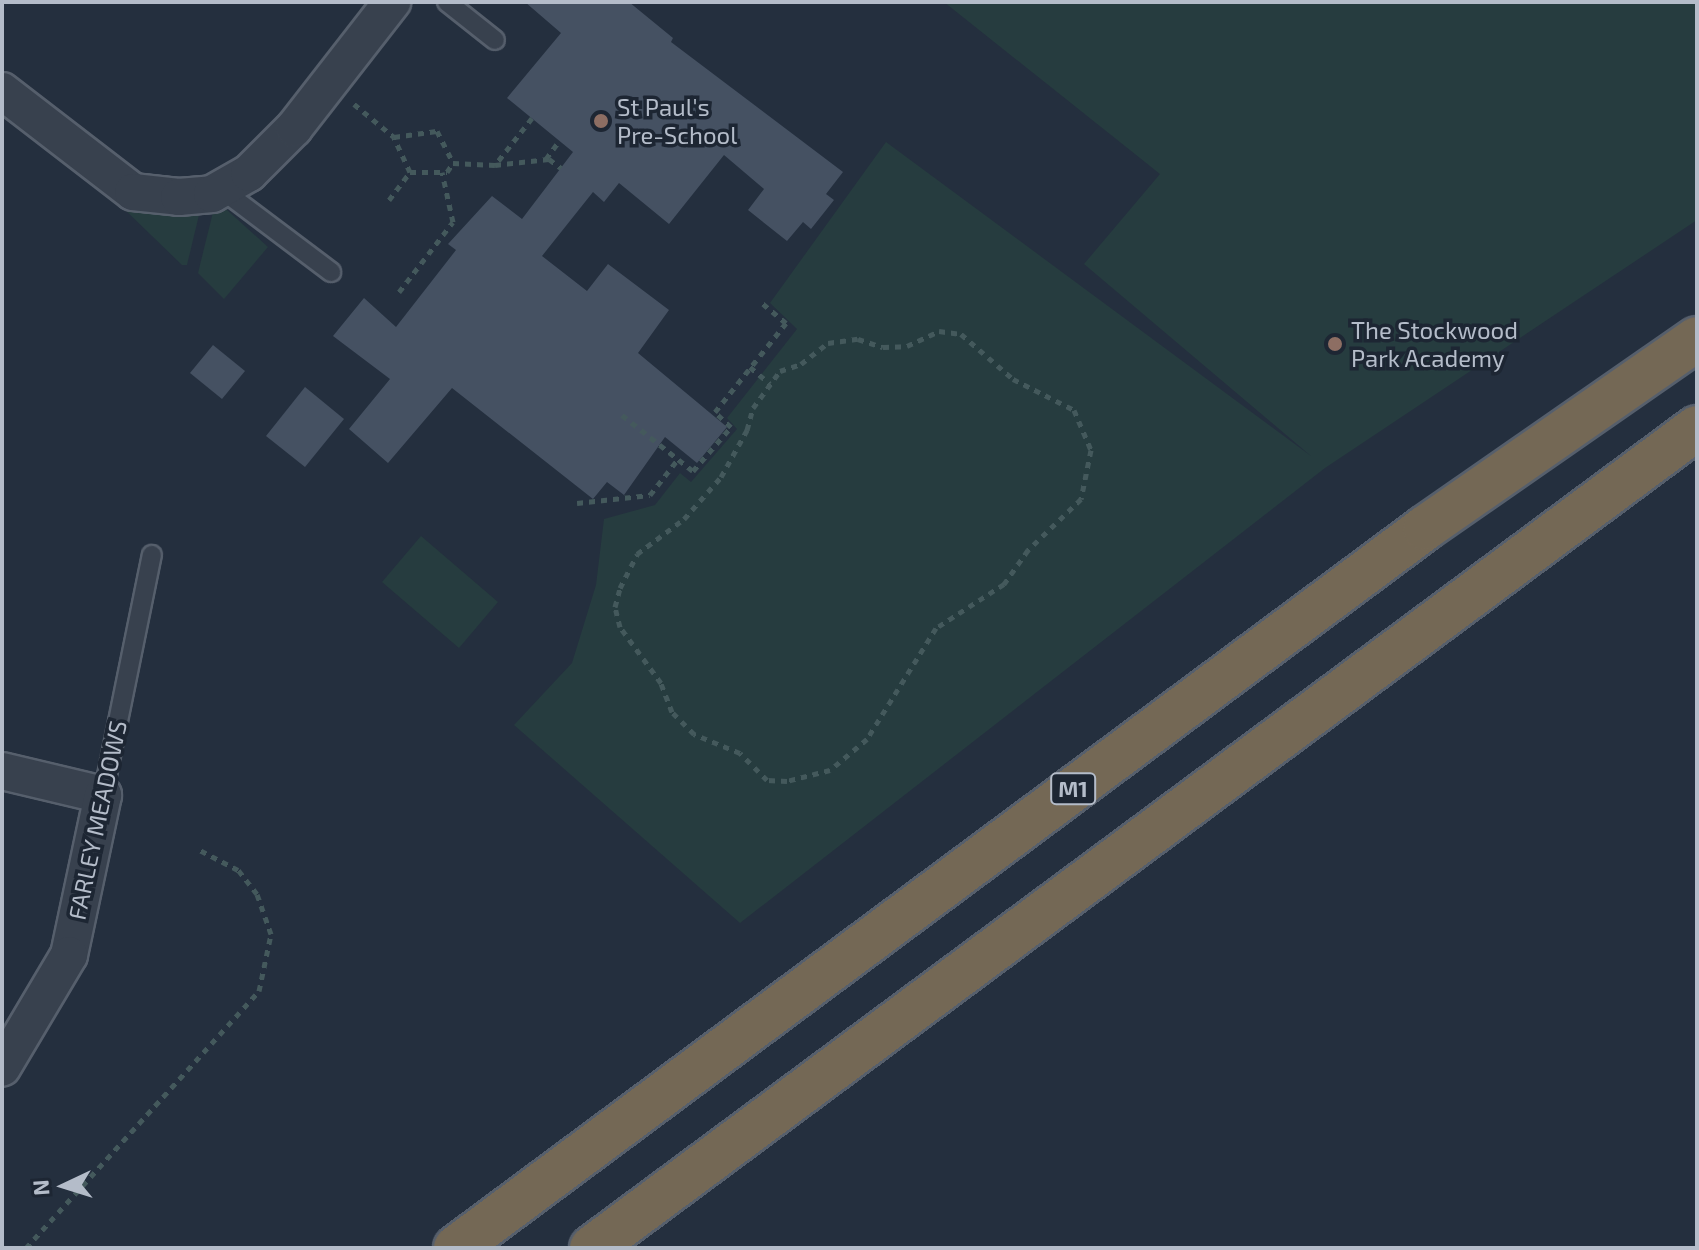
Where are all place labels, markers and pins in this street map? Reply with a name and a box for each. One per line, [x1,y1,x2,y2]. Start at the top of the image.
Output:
place label: St Paul's Pre-School [617,93,737,149]
marker: St Paul's Pre-School [592,112,610,130]
place label: The Stockwood Park Academy [1351,316,1518,372]
marker: The Stockwood Park Academy [1326,335,1344,353]

